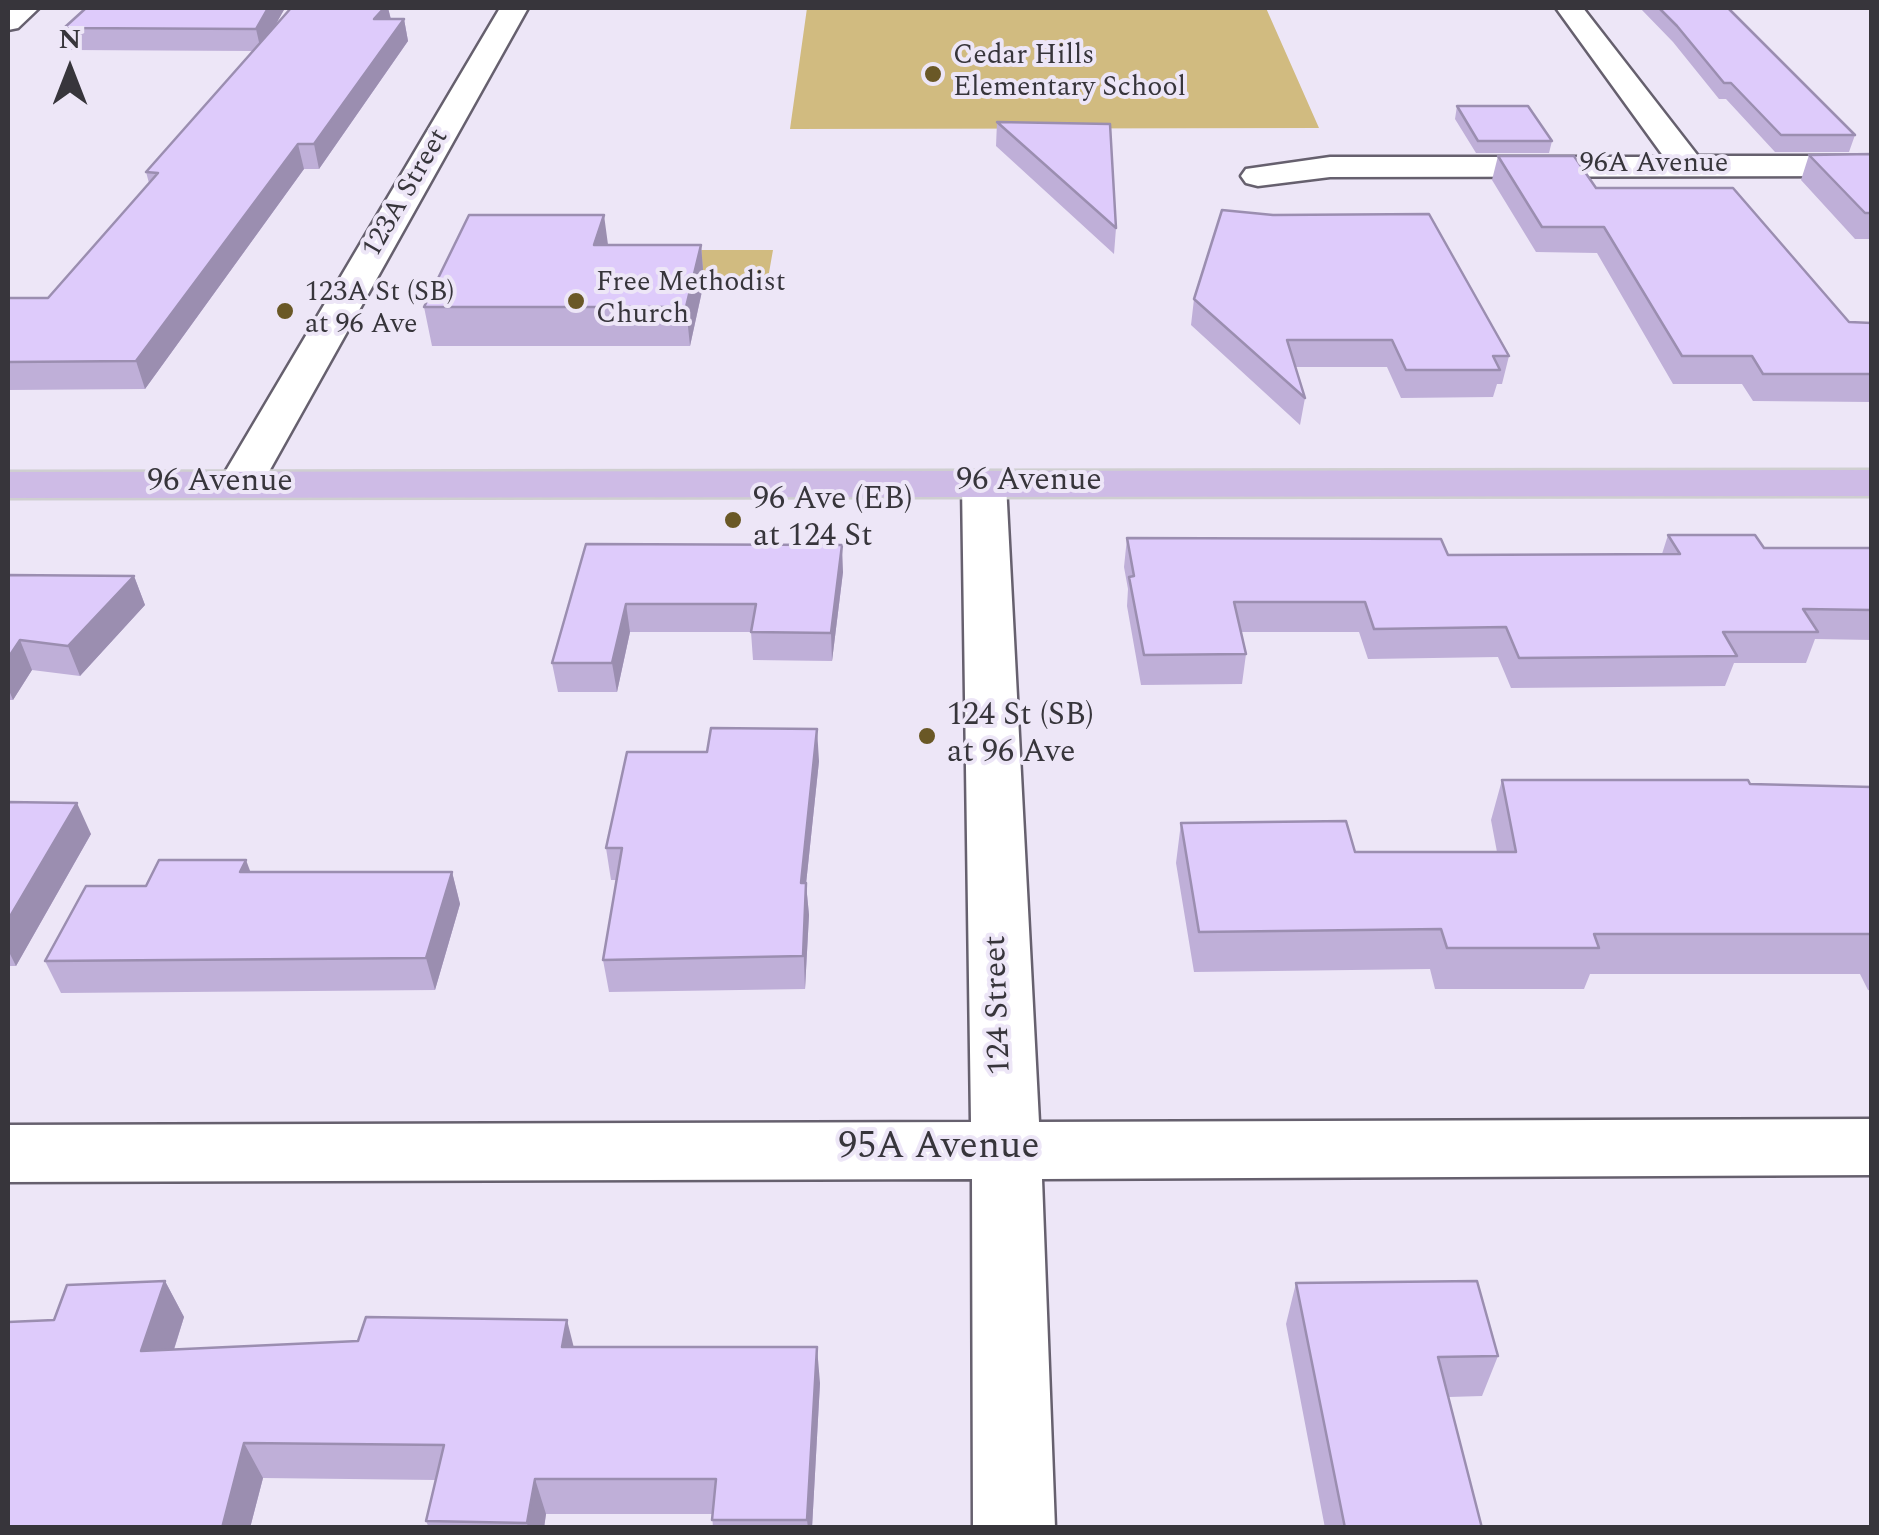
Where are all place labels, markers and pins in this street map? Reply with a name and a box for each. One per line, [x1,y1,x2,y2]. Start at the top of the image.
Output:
place label: Cedar Hills Elementary School [953,41,1186,107]
marker: Cedar Hills Elementary School [922,63,944,85]
place label: Free Methodist Church [596,268,786,334]
place label: 123A St (SB) at 96 Ave [305,278,454,344]
marker: Free Methodist Church [565,290,587,312]
marker: 123A St (SB) at 96 Ave [274,300,296,322]
place label: 96 Ave (EB) at 124 St [753,483,912,558]
marker: 96 Ave (EB) at 124 St [722,509,744,531]
place label: 124 St (SB) at 96 Ave [947,699,1094,774]
marker: 124 St (SB) at 96 Ave [916,725,938,747]

